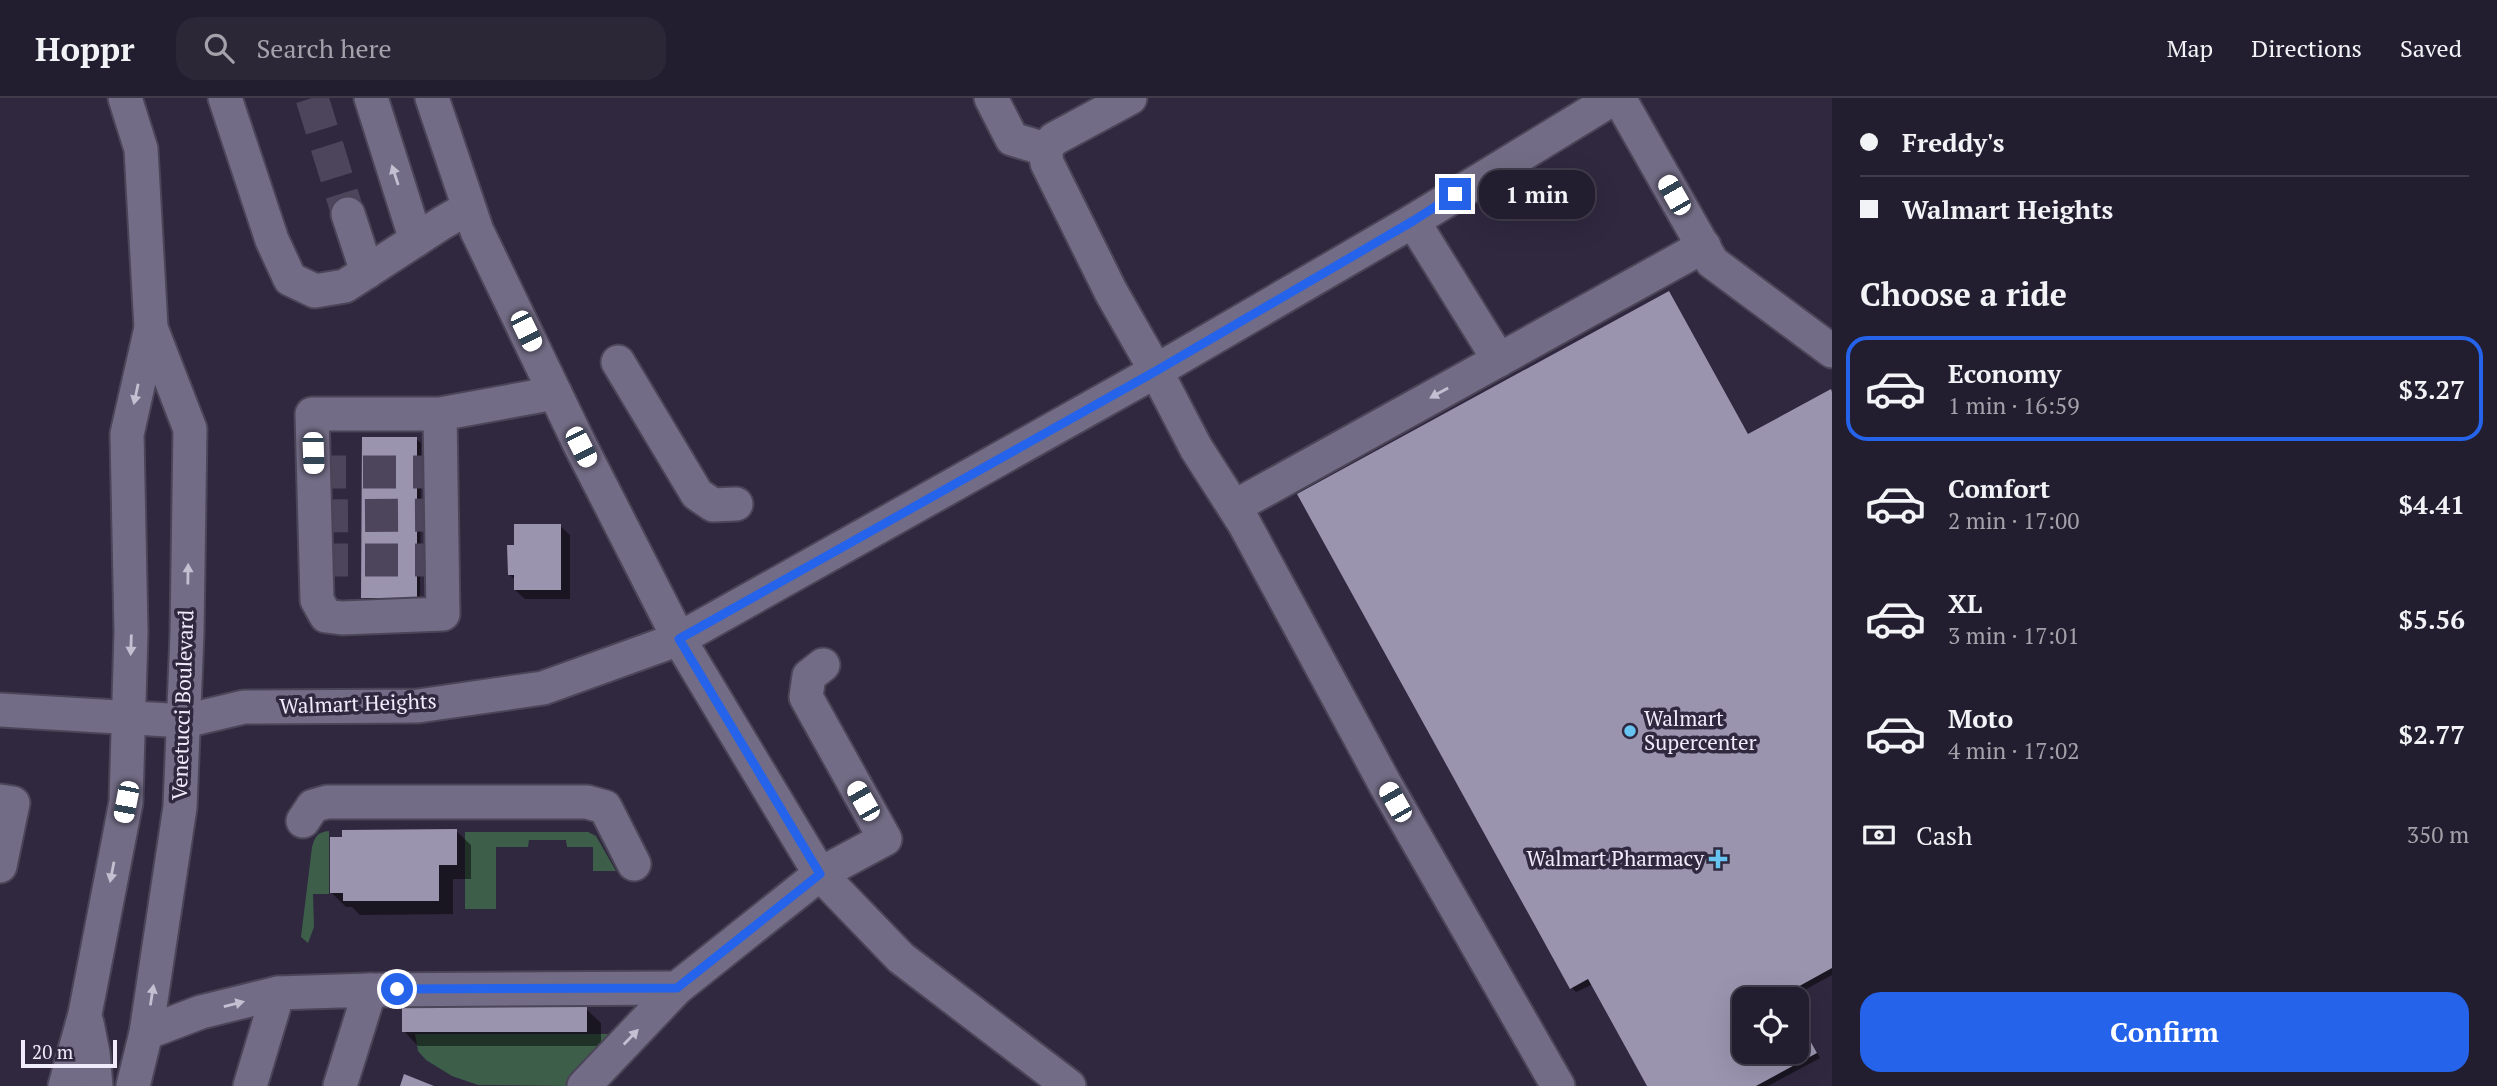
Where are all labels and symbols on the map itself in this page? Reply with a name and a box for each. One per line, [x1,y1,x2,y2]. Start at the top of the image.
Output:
one-way arrow [390,164,400,185]
callout: 1 min [1480,170,1595,218]
car [1655,172,1694,218]
route end [1439,178,1471,210]
car [508,308,545,354]
one-way arrow [130,383,141,405]
one-way arrow [1430,387,1449,399]
car [563,424,600,470]
car [302,432,325,474]
one-way arrow [182,563,194,585]
street label: Venetucci Boulevard [165,609,199,801]
one-way arrow [125,635,136,657]
street label: Walmart Heights [279,686,437,720]
place label: Walmart Supercenter [1644,704,1757,756]
marker: Walmart Supercenter [1622,723,1638,739]
car [844,778,883,824]
car [112,779,141,825]
car [1376,779,1415,825]
place label: Walmart Pharmacy [1527,844,1704,872]
marker: Walmart Pharmacy [1710,851,1726,867]
one-way arrow [107,861,118,883]
route start [381,973,413,1005]
one-way arrow [147,984,158,1006]
one-way arrow [223,998,245,1009]
one-way arrow [622,1028,639,1045]
scale bar [21,1037,117,1069]

